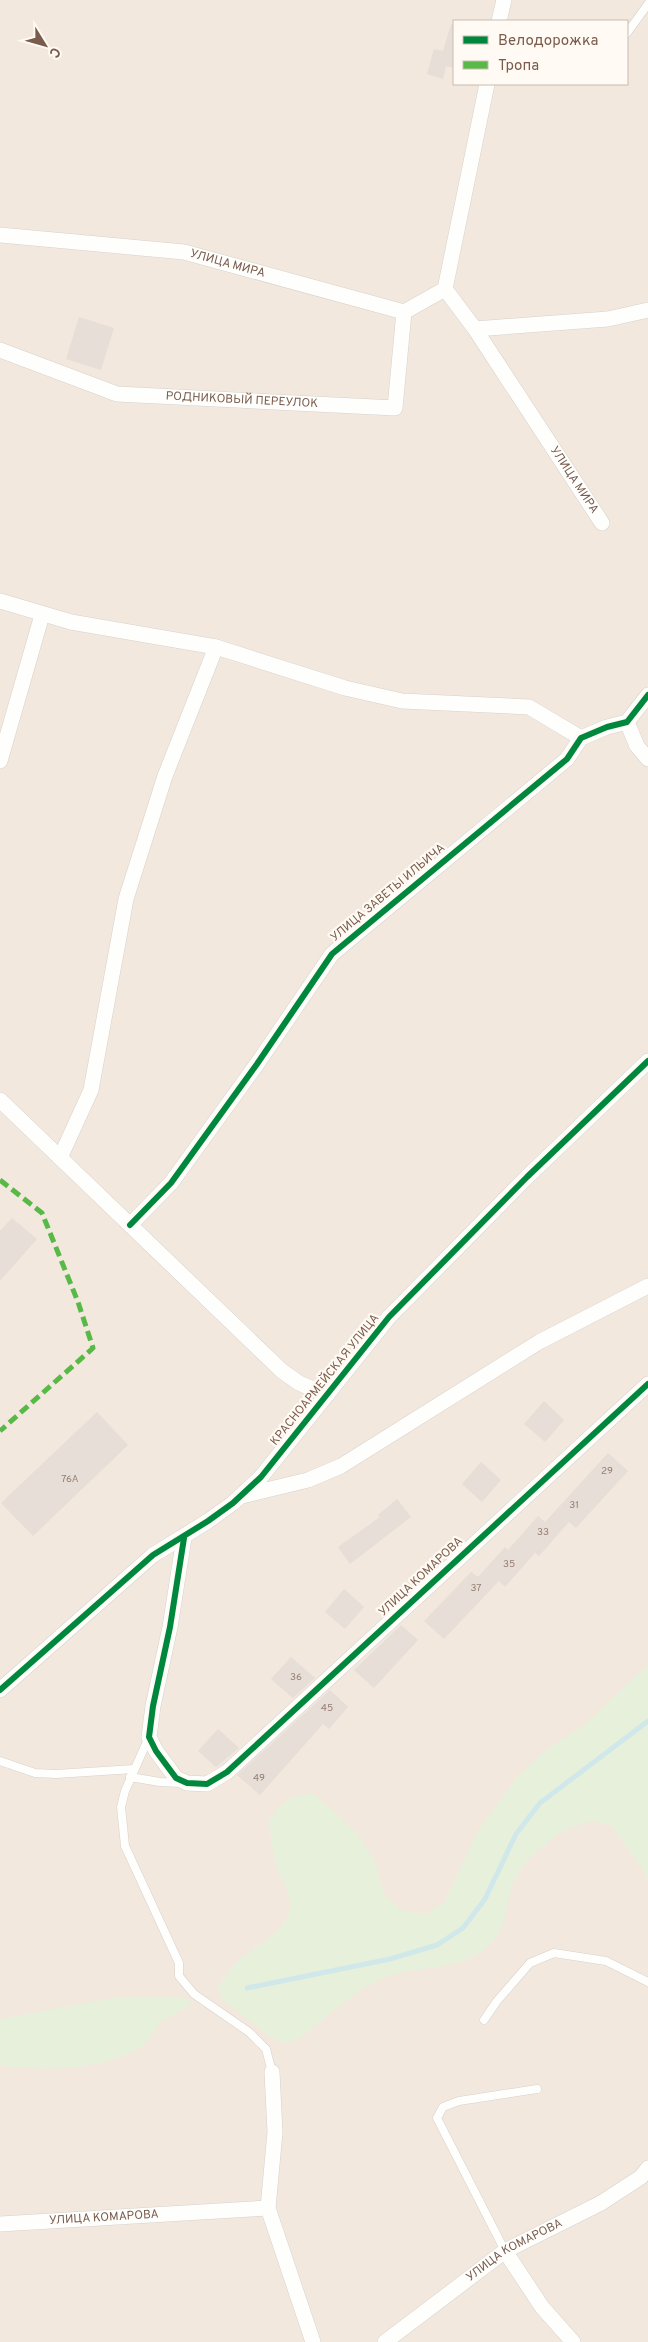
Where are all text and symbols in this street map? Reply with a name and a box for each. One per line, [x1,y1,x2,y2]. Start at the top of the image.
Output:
north arrow [20,20,70,70]
legend [453,20,628,85]
text: Велодорожка [498,32,598,51]
text: С [45,43,64,61]
text: Тропа [498,57,539,76]
street label: УЛИЦА МИРА [188,246,267,282]
street label: РОДНИКОВЫЙ ПЕРЕУЛОК [165,388,319,412]
street label: УЛИЦА МИРА [546,444,602,517]
street label: УЛИЦА ЗАВЕТЫ ИЛЬИЧА [327,840,449,946]
street label: КРАСНОАРМЕЙСКАЯ УЛИЦА [267,1311,383,1449]
house number: 29 [601,1465,613,1478]
house number: 76А [61,1473,79,1486]
house number: 31 [569,1499,579,1512]
house number: 33 [537,1526,549,1539]
street label: УЛИЦА КОМАРОВА [375,1534,467,1620]
house number: 35 [503,1558,515,1571]
house number: 37 [470,1582,482,1595]
house number: 36 [290,1671,302,1684]
house number: 45 [321,1702,333,1715]
house number: 49 [253,1772,265,1785]
street label: УЛИЦА КОМАРОВА [49,2207,159,2229]
street label: УЛИЦА КОМАРОВА [463,2216,565,2285]

